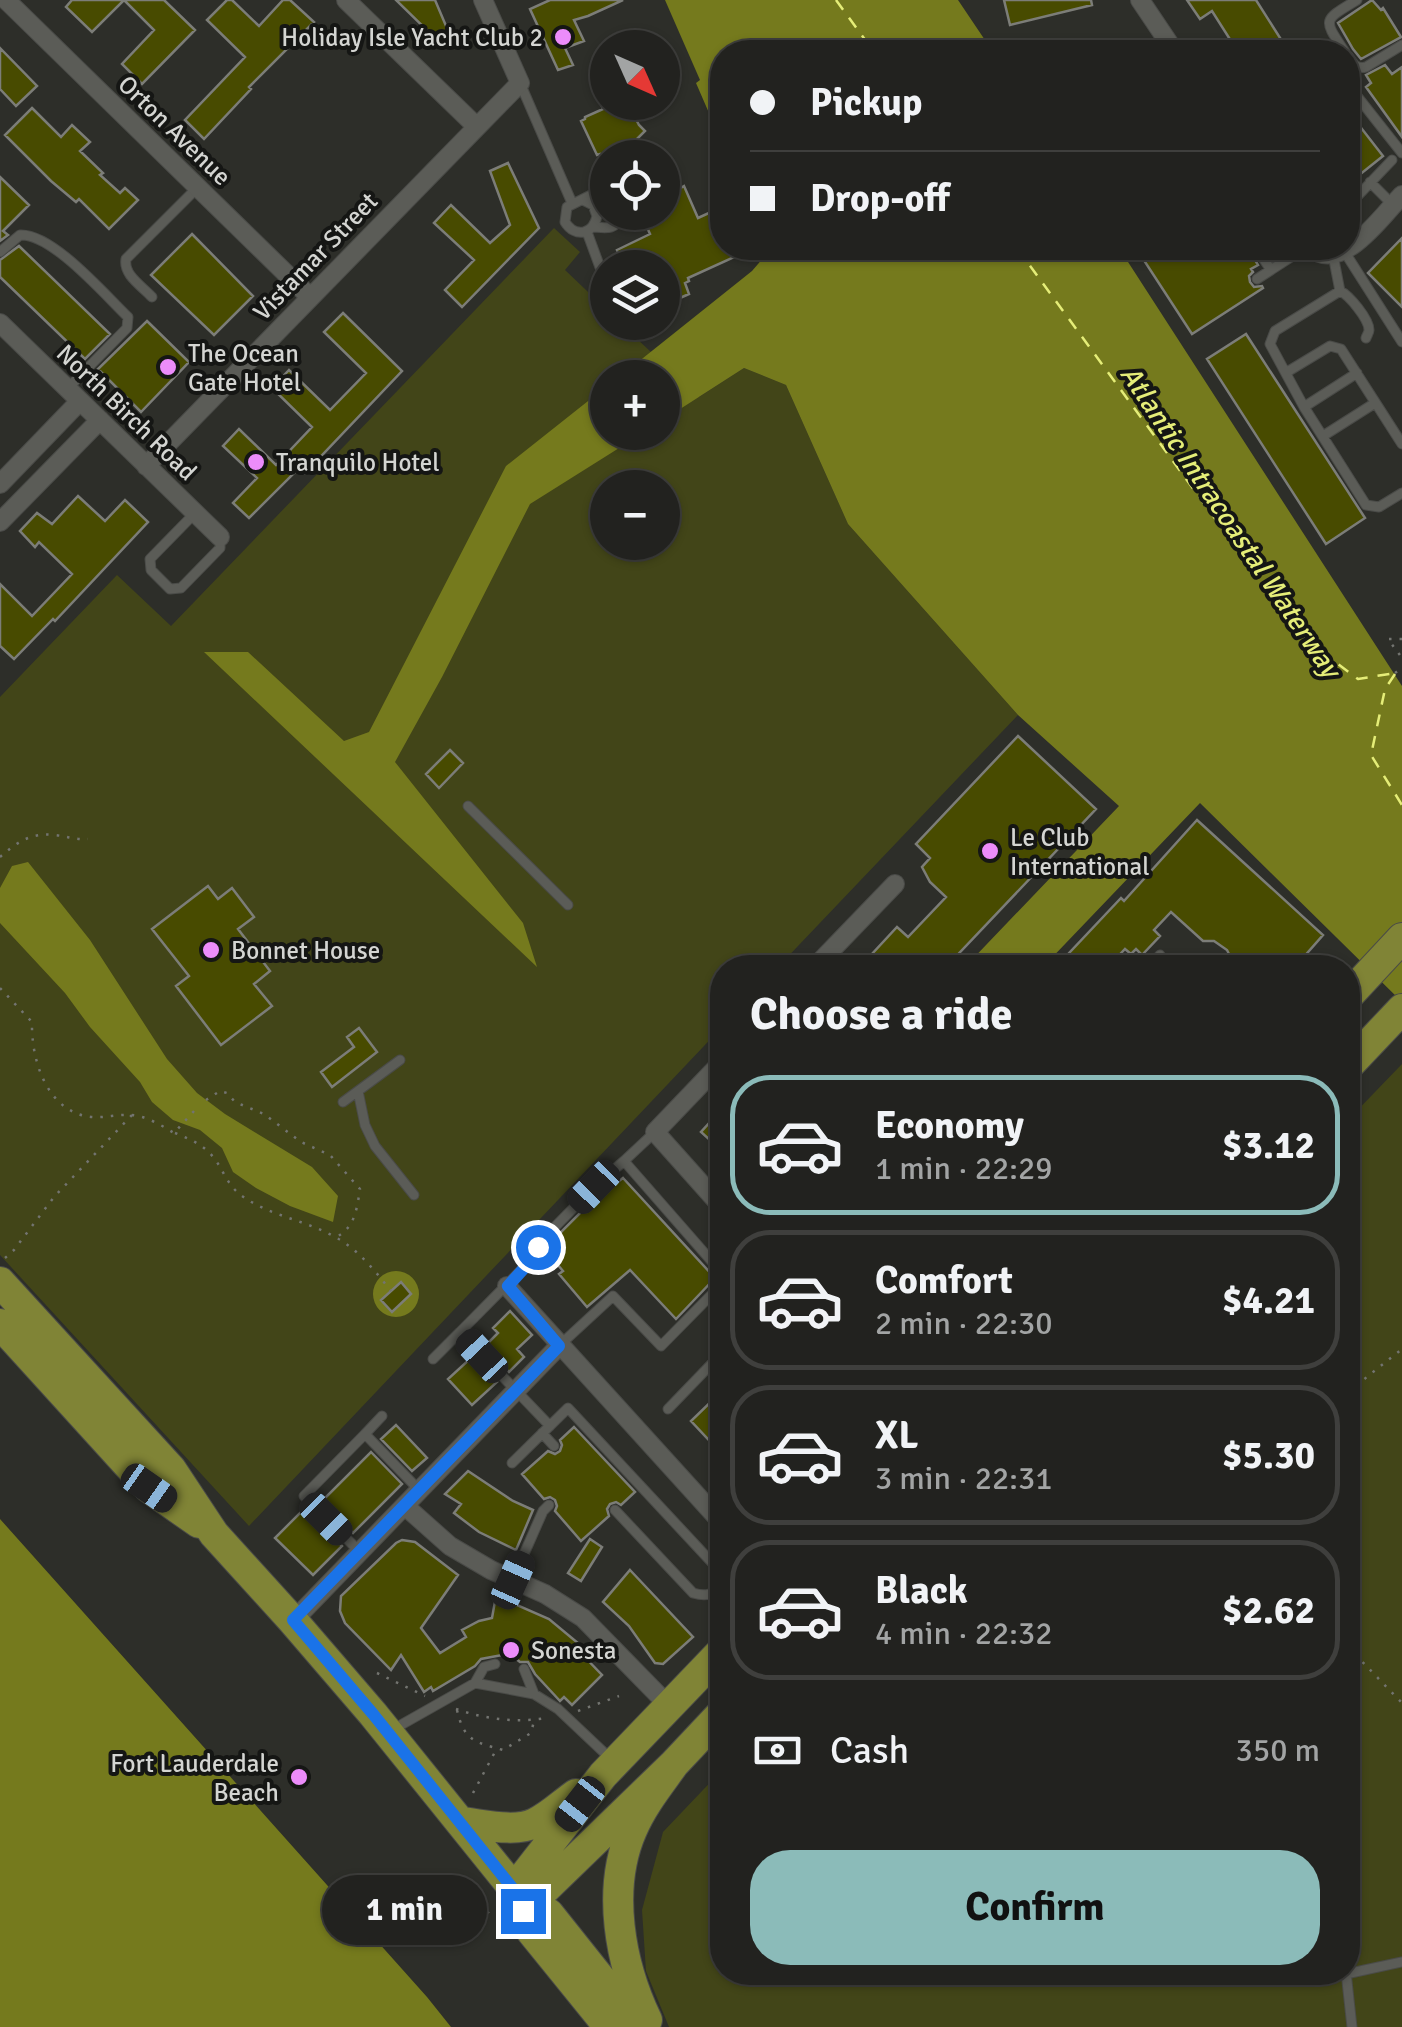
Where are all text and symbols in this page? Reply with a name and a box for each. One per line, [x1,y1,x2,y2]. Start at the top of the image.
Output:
place label: Holiday Isle Yacht Club 2 [281,22,543,53]
marker: Holiday Isle Yacht Club 2 [552,26,574,48]
north arrow [590,30,680,120]
map controls [590,30,680,560]
street label: Orton Avenue [112,69,238,192]
text: Pickup [810,79,922,126]
button: locate [590,140,680,230]
text: Drop-off [810,175,950,222]
street label: Vistamar Street [247,186,384,327]
button: layers [590,250,680,340]
street label: North Birch Road [50,338,203,487]
place label: The Ocean Gate Hotel [188,338,301,398]
marker: The Ocean Gate Hotel [157,356,179,378]
water label: Atlantic Intracoastal Waterway [1113,359,1350,687]
button: + [590,360,680,450]
place label: Tranquilo Hotel [276,447,440,478]
marker: Tranquilo Hotel [245,451,267,473]
button: − [590,470,680,560]
place label: Le Club International [1010,822,1150,882]
marker: Le Club International [979,840,1001,862]
place label: Bonnet House [231,935,380,966]
marker: Bonnet House [200,939,222,961]
text: Choose a ride [750,987,1013,1042]
icon: car [755,1100,845,1190]
text: Economy [875,1102,1024,1149]
text: $3.12 [1222,1122,1315,1169]
text: 1 min · 22:29 [875,1149,1053,1188]
car [562,1155,626,1219]
route start [516,1225,561,1270]
icon: car [755,1255,845,1345]
text: Comfort [875,1257,1013,1304]
text: $4.21 [1222,1277,1315,1324]
text: 2 min · 22:30 [875,1304,1053,1343]
car [451,1324,513,1388]
icon: car [755,1410,845,1500]
text: XL [875,1412,918,1459]
text: $5.30 [1222,1432,1315,1479]
car [116,1459,182,1517]
text: 3 min · 22:31 [875,1459,1053,1498]
car [294,1487,358,1551]
car [487,1546,539,1614]
icon: car [755,1565,845,1655]
text: Black [875,1567,968,1614]
text: $2.62 [1222,1587,1315,1634]
text: 4 min · 22:32 [875,1614,1053,1653]
place label: Sonesta [531,1635,616,1666]
marker: Sonesta [500,1639,522,1661]
icon: cash [750,1723,805,1778]
text: Cash [830,1727,909,1774]
text: 350 m [1236,1731,1320,1770]
place label: Fort Lauderdale Beach [110,1748,279,1808]
marker: Fort Lauderdale Beach [288,1766,310,1788]
car [550,1771,610,1837]
button: Confirm [750,1850,1320,1965]
callout: 1 min [323,1876,488,1946]
route end [501,1889,546,1934]
text: 1 min [366,1890,443,1929]

